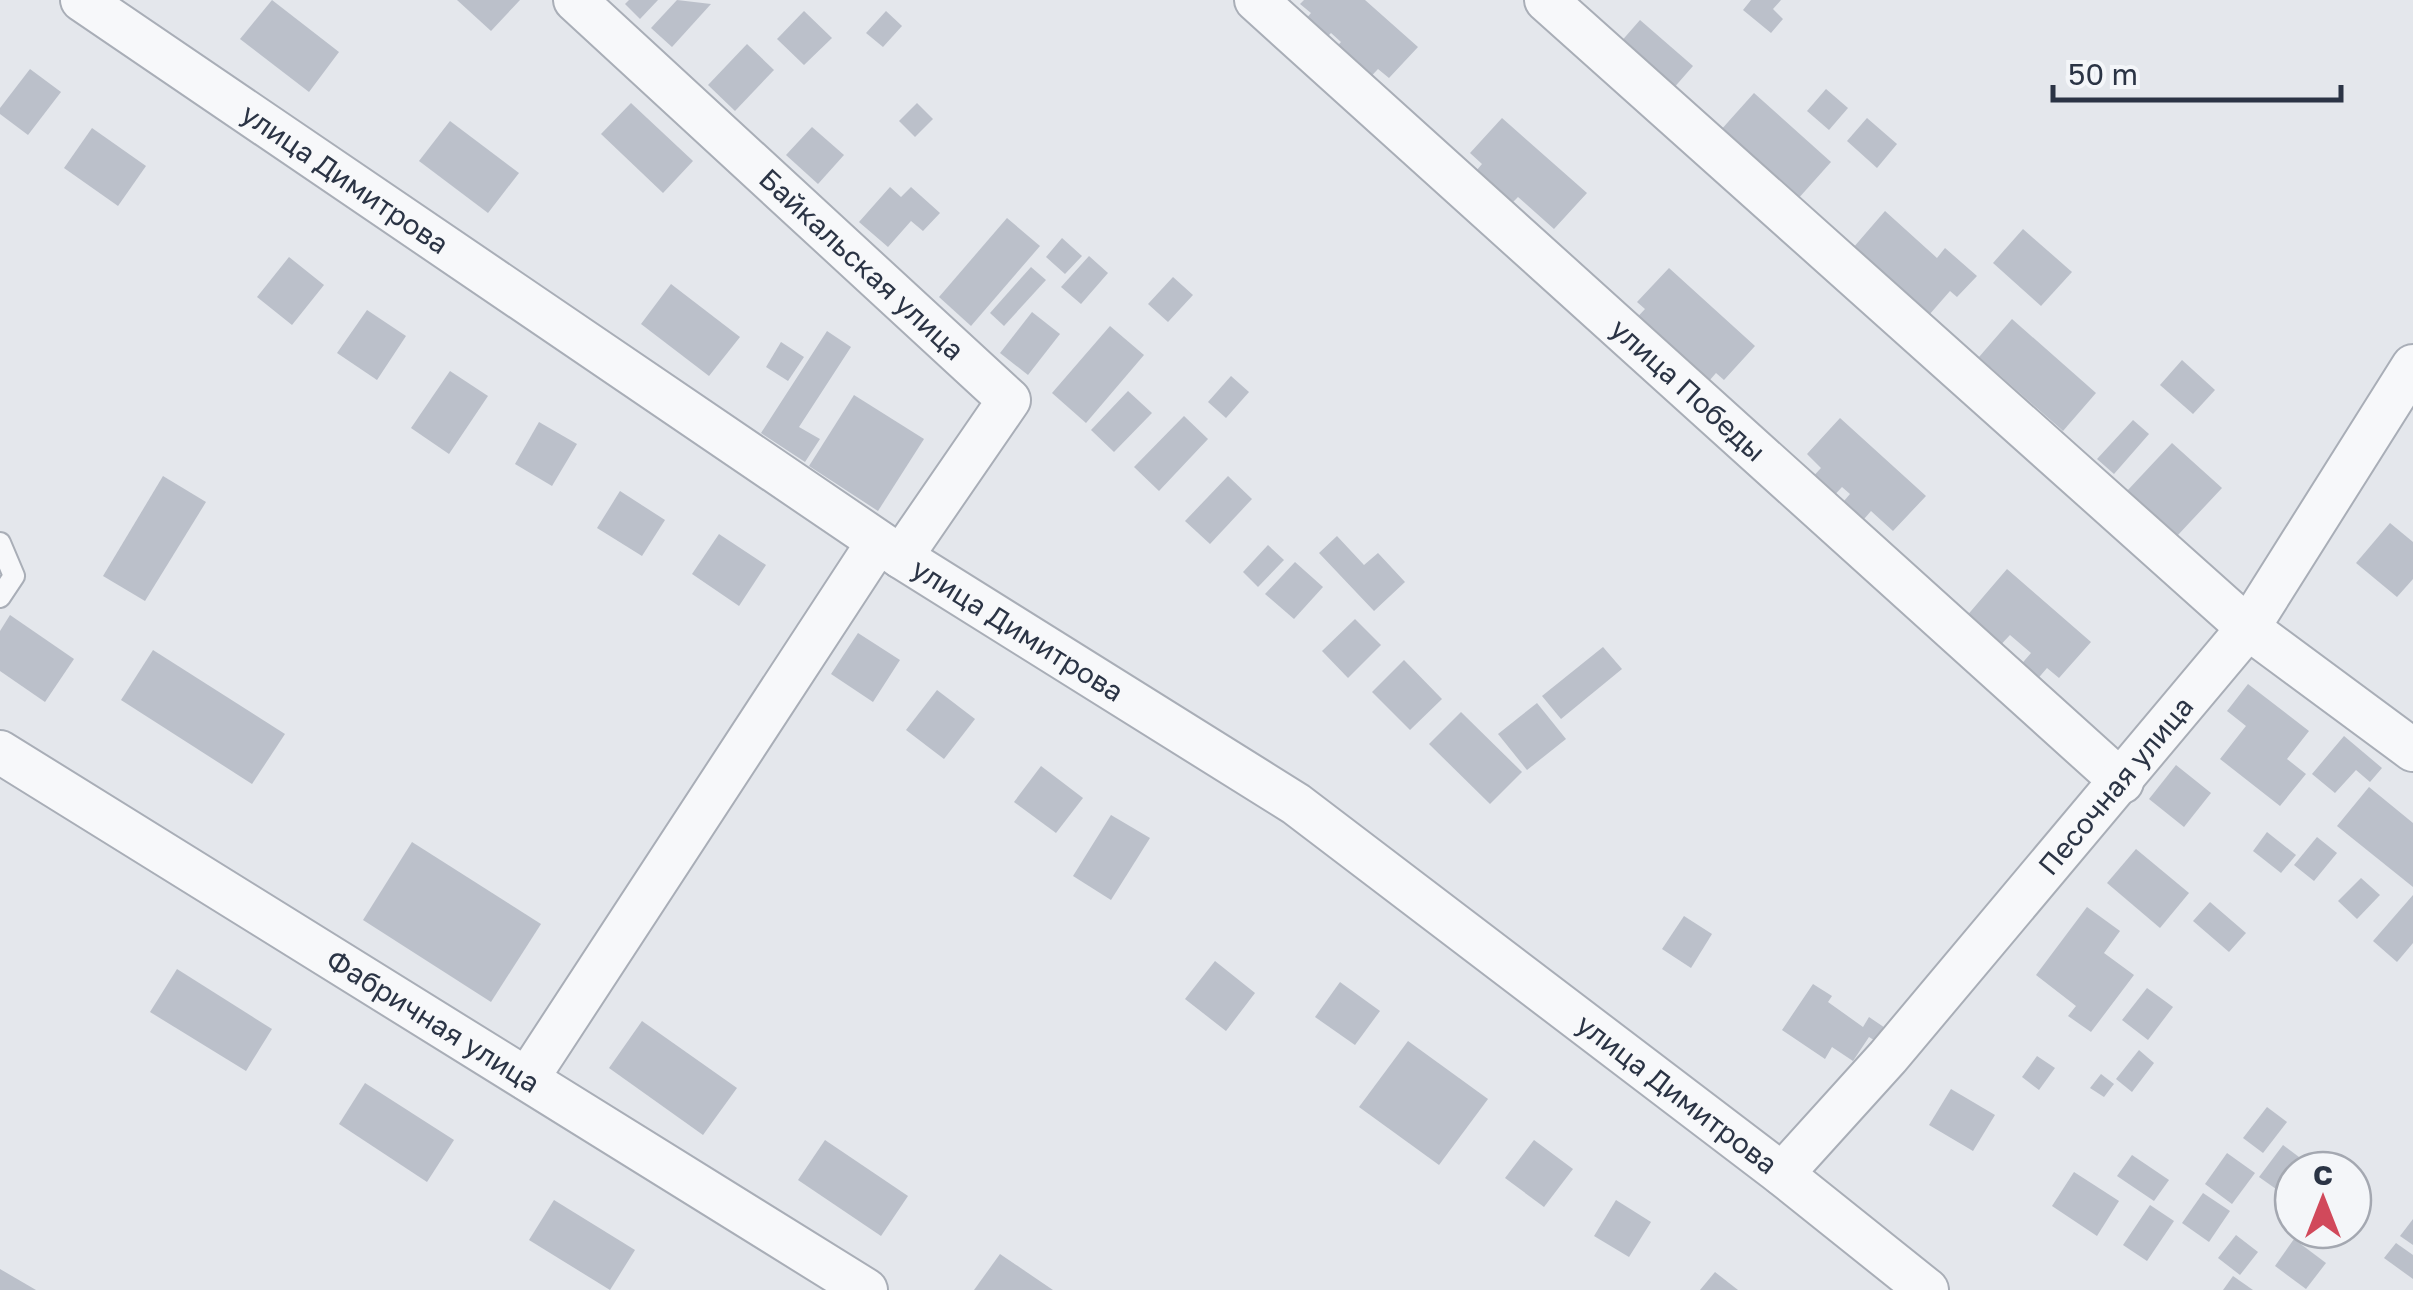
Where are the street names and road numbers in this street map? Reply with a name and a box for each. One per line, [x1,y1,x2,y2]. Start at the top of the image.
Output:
street label: улица Димитрова [235,96,455,260]
street label: Байкальская улица [753,161,971,366]
street label: улица Победы [1604,311,1772,468]
street label: улица Димитрова [906,551,1130,708]
street label: Песочная улица [2031,689,2200,881]
street label: Фабричная улица [321,942,546,1099]
street label: улица Димитрова [1570,1007,1784,1180]

